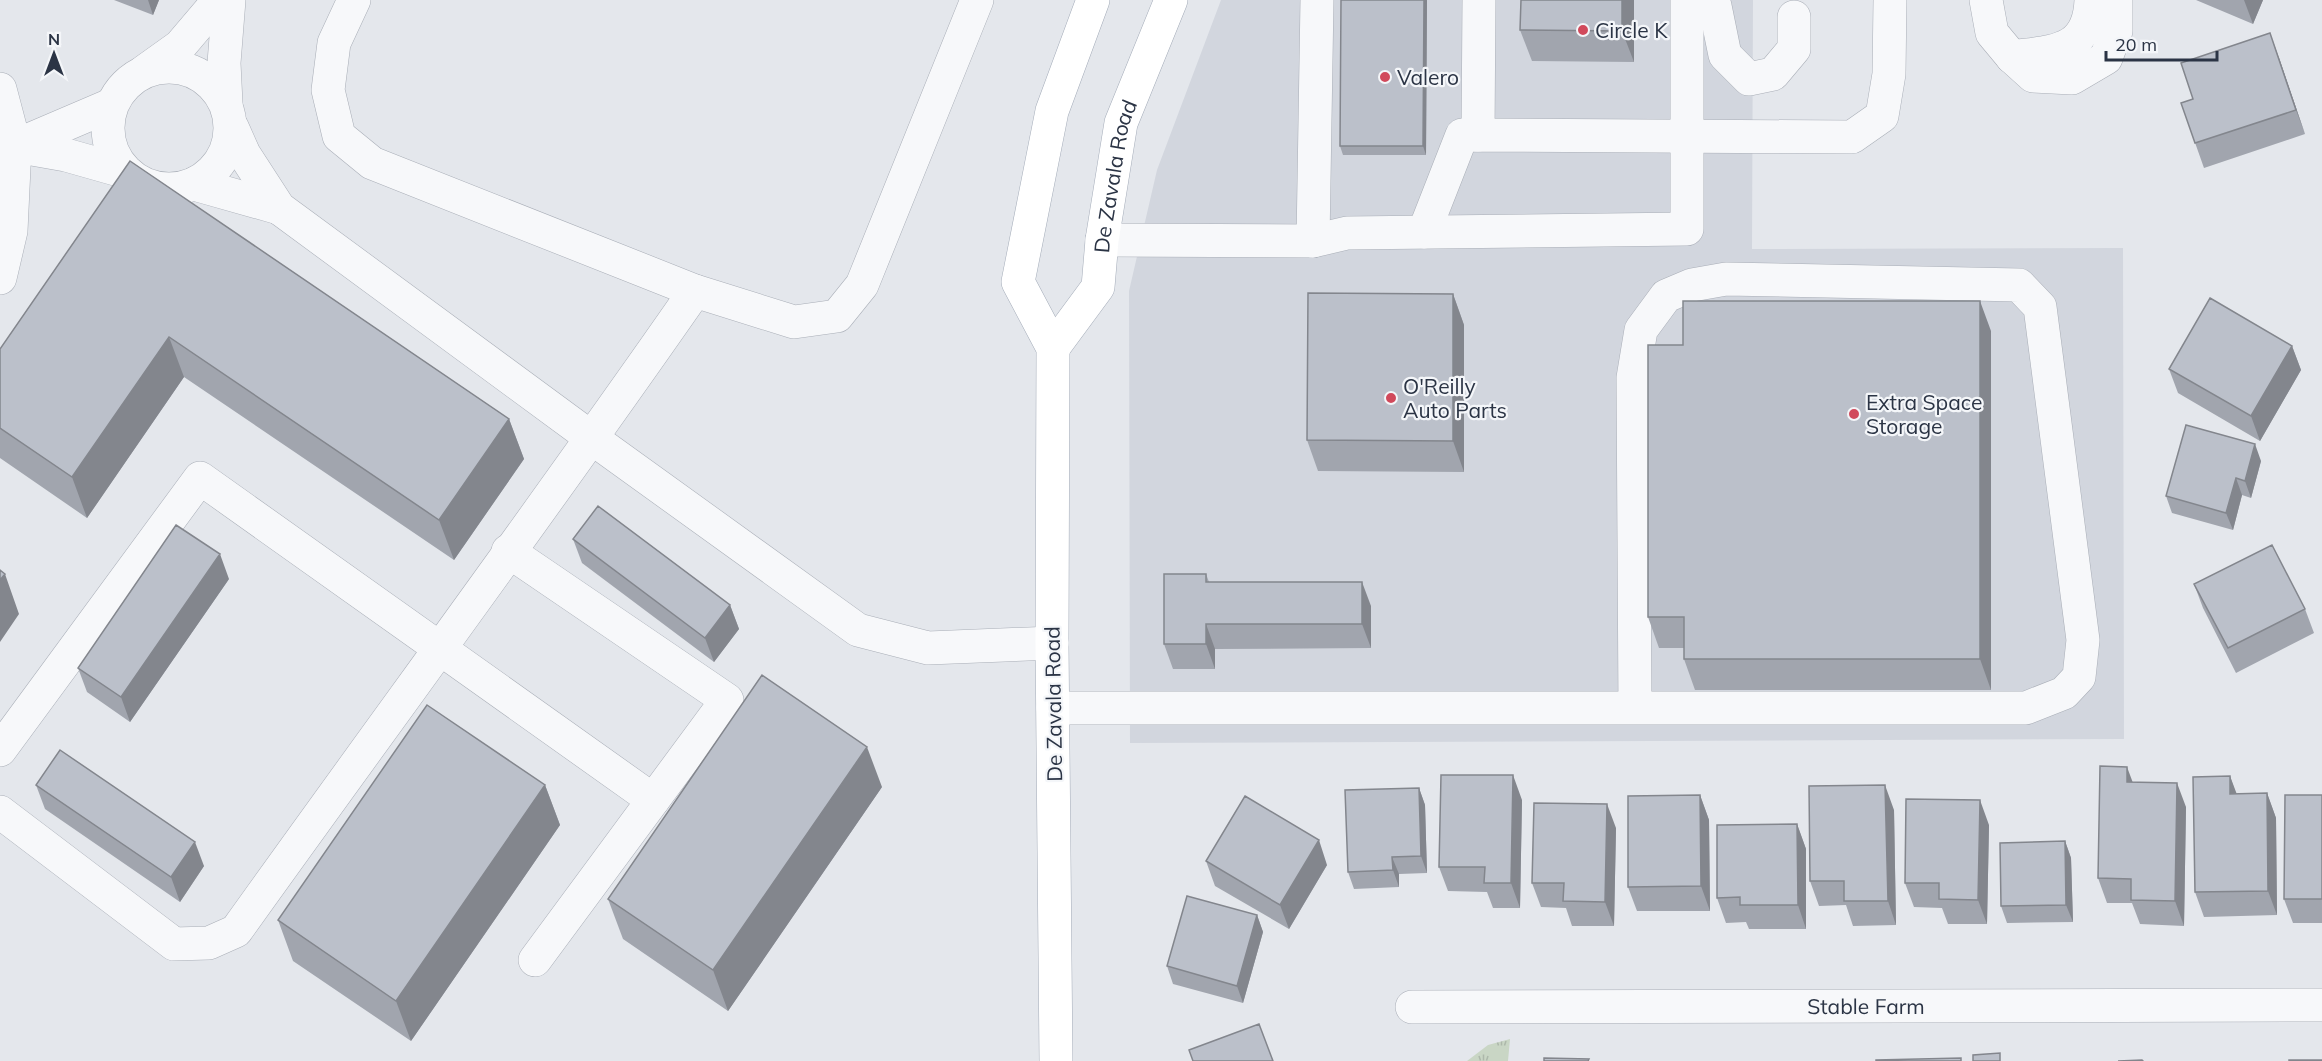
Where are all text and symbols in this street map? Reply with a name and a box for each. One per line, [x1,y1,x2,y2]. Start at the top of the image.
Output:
place label: Circle K [1595,17,1668,43]
marker: Circle K [1576,23,1590,37]
north arrow [24,24,84,84]
scale bar [2106,24,2217,62]
text: N [48,29,60,49]
text: 20 m [2115,33,2157,56]
place label: Valero [1397,64,1459,90]
marker: Valero [1378,70,1392,84]
street label: De Zavala Road [1088,96,1142,254]
place label: O'Reilly Auto Parts [1403,373,1507,423]
place label: Extra Space Storage [1866,389,1982,439]
marker: O'Reilly Auto Parts [1384,391,1398,405]
marker: Extra Space Storage [1847,407,1861,421]
street label: De Zavala Road [1039,626,1067,782]
street label: Stable Farm [1807,993,1925,1019]

